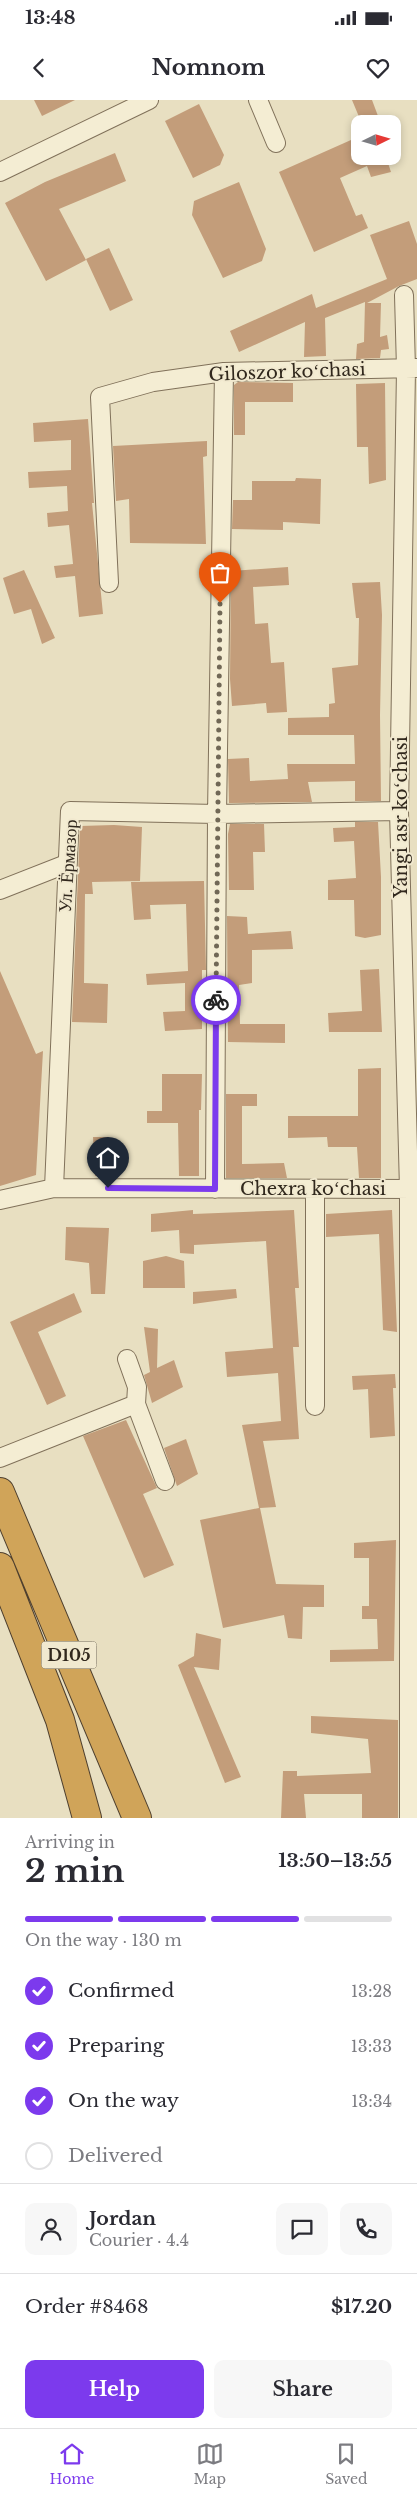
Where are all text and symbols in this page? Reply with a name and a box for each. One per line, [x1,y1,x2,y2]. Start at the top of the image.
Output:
text: 13:48 [25,6,75,29]
icon: back [25,54,53,82]
text: Nomnom [152,54,265,81]
icon: heart [364,54,392,82]
north arrow [351,115,401,165]
map controls [351,115,401,165]
street label: Giloszor koʻchasi [208,358,366,386]
pin [199,552,241,603]
icon: bag [206,559,234,587]
street label: Yangi asr koʻchasi [390,736,412,899]
street label: Ул. Ёрмазор [54,819,82,913]
courier [191,975,241,1025]
icon: bike [202,986,230,1014]
pin [87,1137,129,1188]
icon: home [94,1144,122,1172]
street label: Chexra koʻchasi [240,1178,386,1200]
road number: D105 [42,1642,96,1668]
text: Arriving in [25,1832,115,1852]
text: 13:50–13:55 [278,1849,392,1872]
text: 2 min [25,1851,125,1891]
text: On the way · 130 m [25,1930,182,1950]
icon: check [25,1977,53,2005]
text: Confirmed [68,1979,174,2002]
text: 13:28 [351,1981,392,2001]
icon: check [25,2032,53,2060]
text: Preparing [68,2034,164,2057]
text: 13:33 [351,2036,392,2056]
icon: check [25,2087,53,2115]
text: On the way [68,2089,179,2112]
text: 13:34 [351,2091,392,2111]
text: Delivered [68,2144,163,2167]
button: person [25,2203,77,2255]
button: chat [276,2203,328,2255]
button: phone [340,2203,392,2255]
text: Jordan [89,2207,156,2230]
text: Courier · 4.4 [89,2230,189,2250]
text: Order #8468 [25,2295,149,2318]
text: $17.20 [331,2295,392,2318]
button: Help [25,2360,204,2418]
button: Share [214,2360,392,2418]
tab: Home [50,2440,94,2488]
tab: Map [194,2440,226,2488]
tab: Saved [325,2440,367,2488]

